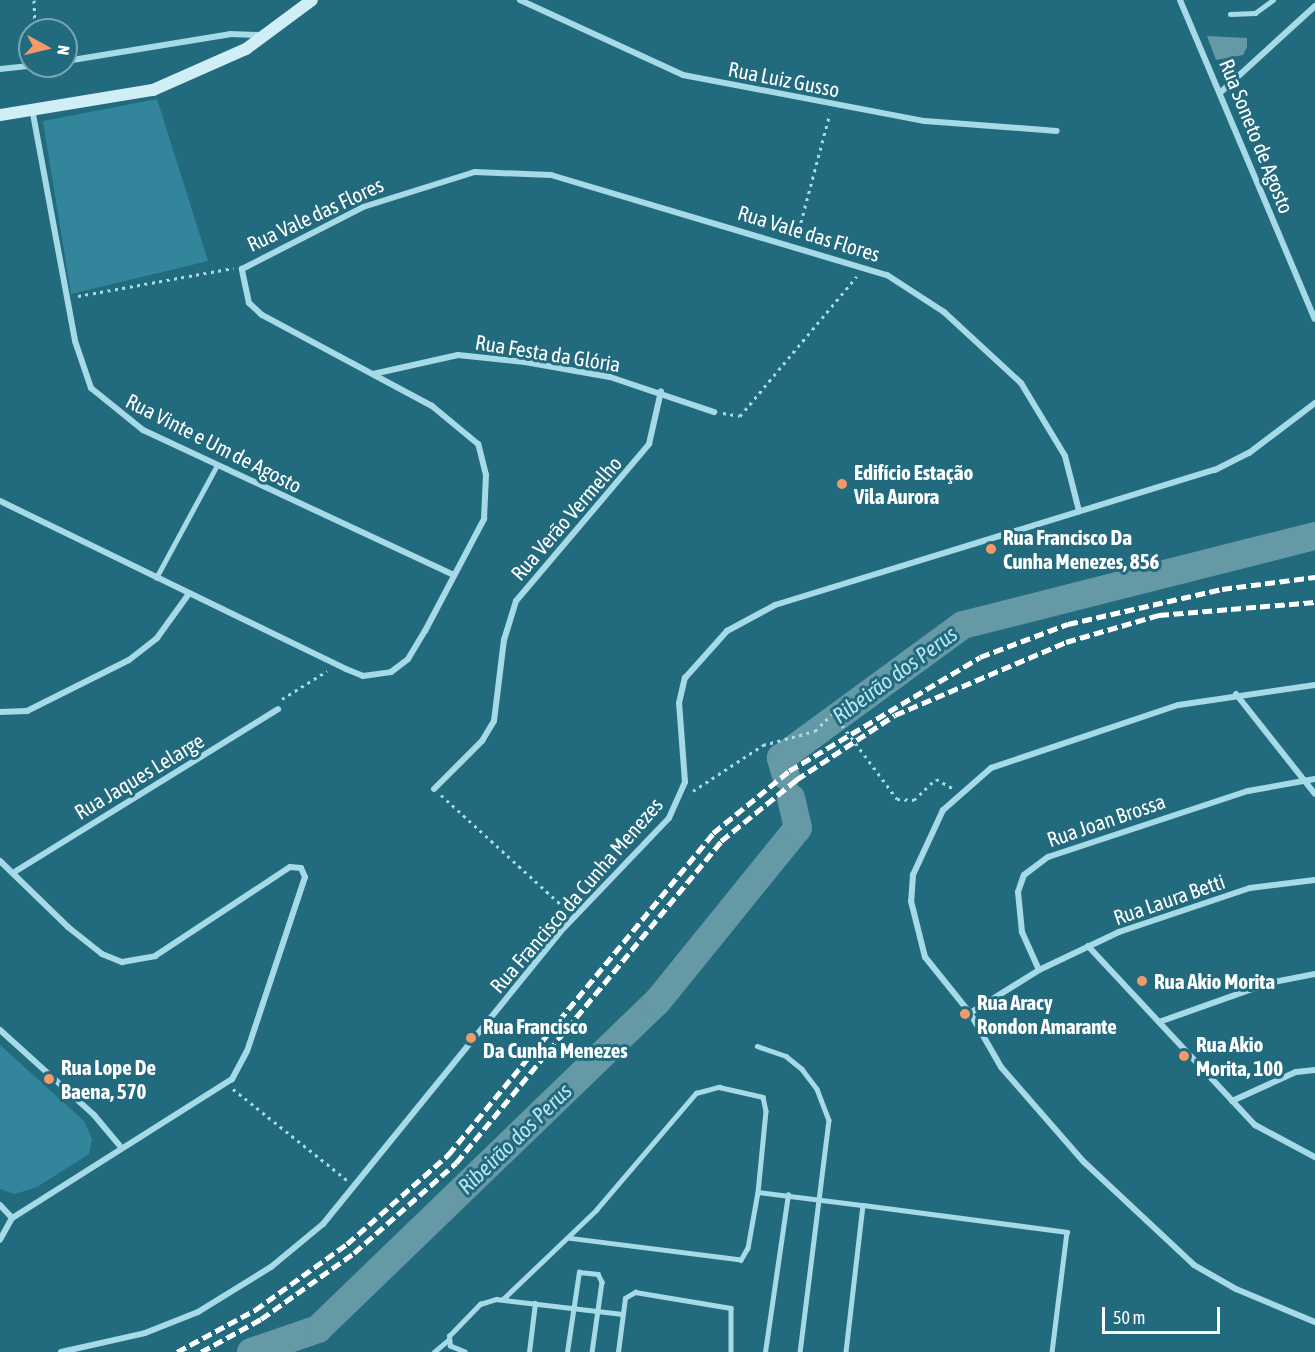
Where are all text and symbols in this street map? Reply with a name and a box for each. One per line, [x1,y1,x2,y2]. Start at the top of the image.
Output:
north arrow [18,18,78,78]
text: N [54,44,73,56]
street label: Rua Soneto de Agosto [1214,55,1300,217]
street label: Rua Luiz Gusso [726,56,842,102]
street label: Rua Vale das Flores [243,171,387,257]
street label: Rua Vale das Flores [735,199,883,267]
street label: Rua Festa da Glória [474,329,622,377]
street label: Rua Vinte e Um de Agosto [122,388,306,498]
street label: Rua Verão Vermelho [505,451,627,585]
place label: Edifício Estação Vila Aurora [854,459,973,509]
marker: Edifício Estação Vila Aurora [835,477,849,491]
place label: Rua Francisco Da Cunha Menezes, 856 [1003,524,1159,574]
marker: Rua Francisco Da Cunha Menezes, 856 [984,542,998,556]
water label: Ribeirão dos Perus [827,621,963,729]
street label: Rua Jaques Lelarge [70,728,208,824]
street label: Rua Joan Brossa [1044,788,1168,852]
street label: Rua Francisco da Cunha Menezes [484,792,668,998]
street label: Rua Laura Betti [1110,868,1228,930]
place label: Rua Akio Morita [1154,968,1275,994]
marker: Rua Akio Morita [1135,974,1149,988]
place label: Rua Aracy Rondon Amarante [977,989,1117,1039]
marker: Rua Aracy Rondon Amarante [958,1007,972,1021]
place label: Rua Francisco Da Cunha Menezes [483,1013,628,1063]
marker: Rua Francisco Da Cunha Menezes [464,1031,478,1045]
place label: Rua Akio Morita, 100 [1196,1031,1283,1081]
marker: Rua Akio Morita, 100 [1177,1049,1191,1063]
place label: Rua Lope De Baena, 570 [61,1054,156,1104]
marker: Rua Lope De Baena, 570 [42,1072,56,1086]
water label: Ribeirão dos Perus [453,1078,577,1200]
scale bar [1105,1295,1224,1333]
text: 50 m [1113,1307,1145,1328]

